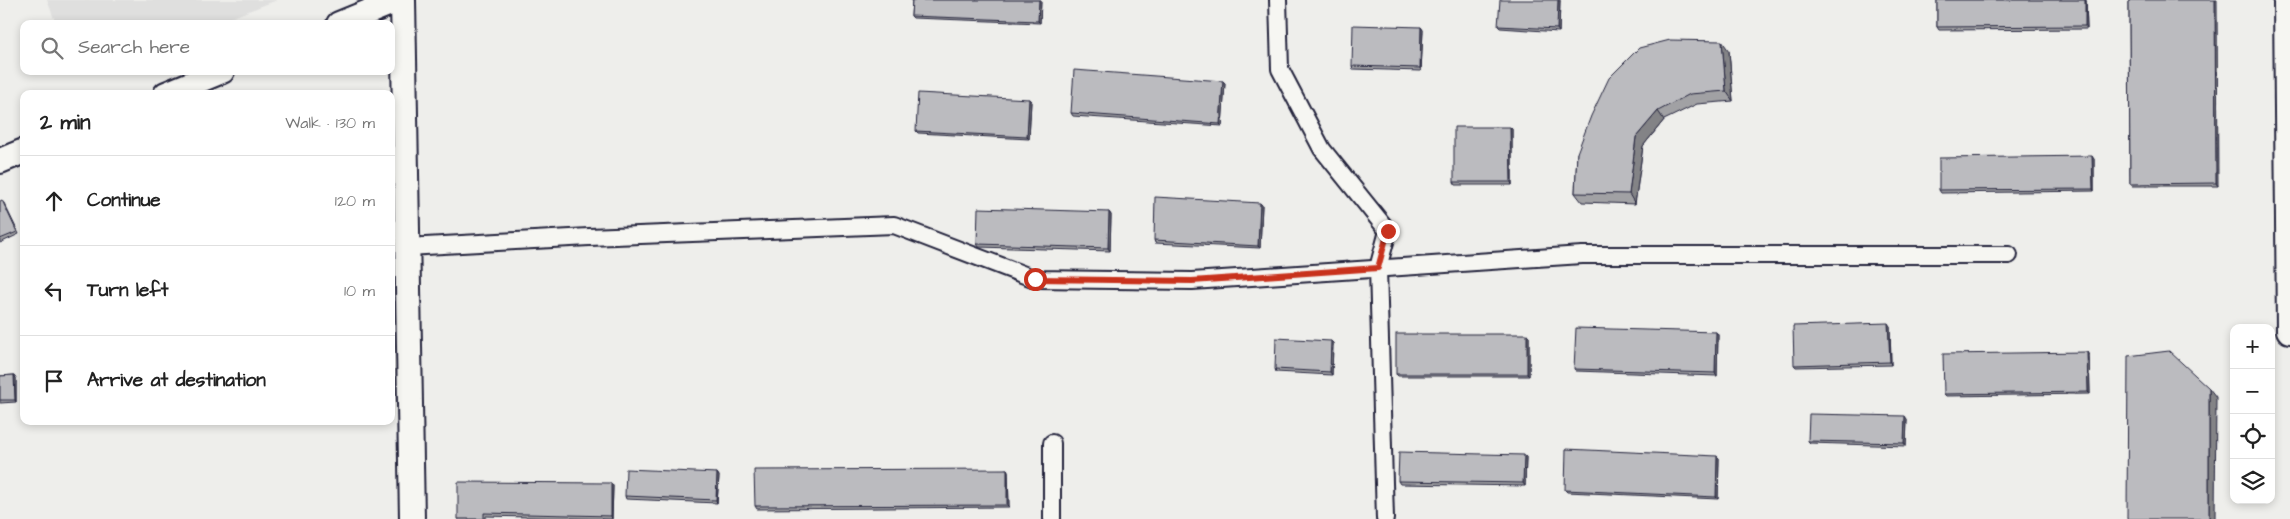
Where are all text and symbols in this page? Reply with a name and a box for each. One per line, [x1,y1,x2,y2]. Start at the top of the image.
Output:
search box [20,20,395,75]
icon: search [38,34,66,62]
text: Search here [78,34,190,61]
text: 2 min [40,108,90,137]
text: Walk · 130 m [285,112,375,134]
icon: ahead [40,187,68,215]
text: Continue [87,187,161,214]
text: 120 m [335,190,375,212]
route end [1377,220,1400,243]
route start [1024,268,1047,291]
icon: left [40,277,68,305]
text: Turn left [87,277,168,304]
text: 10 m [344,280,375,302]
map controls [2230,324,2275,504]
button: + [2230,324,2275,369]
icon: arrive [40,367,68,395]
text: Arrive at destination [87,367,266,394]
button: − [2230,369,2275,414]
button: locate [2230,414,2275,459]
button: layers [2230,459,2275,504]

